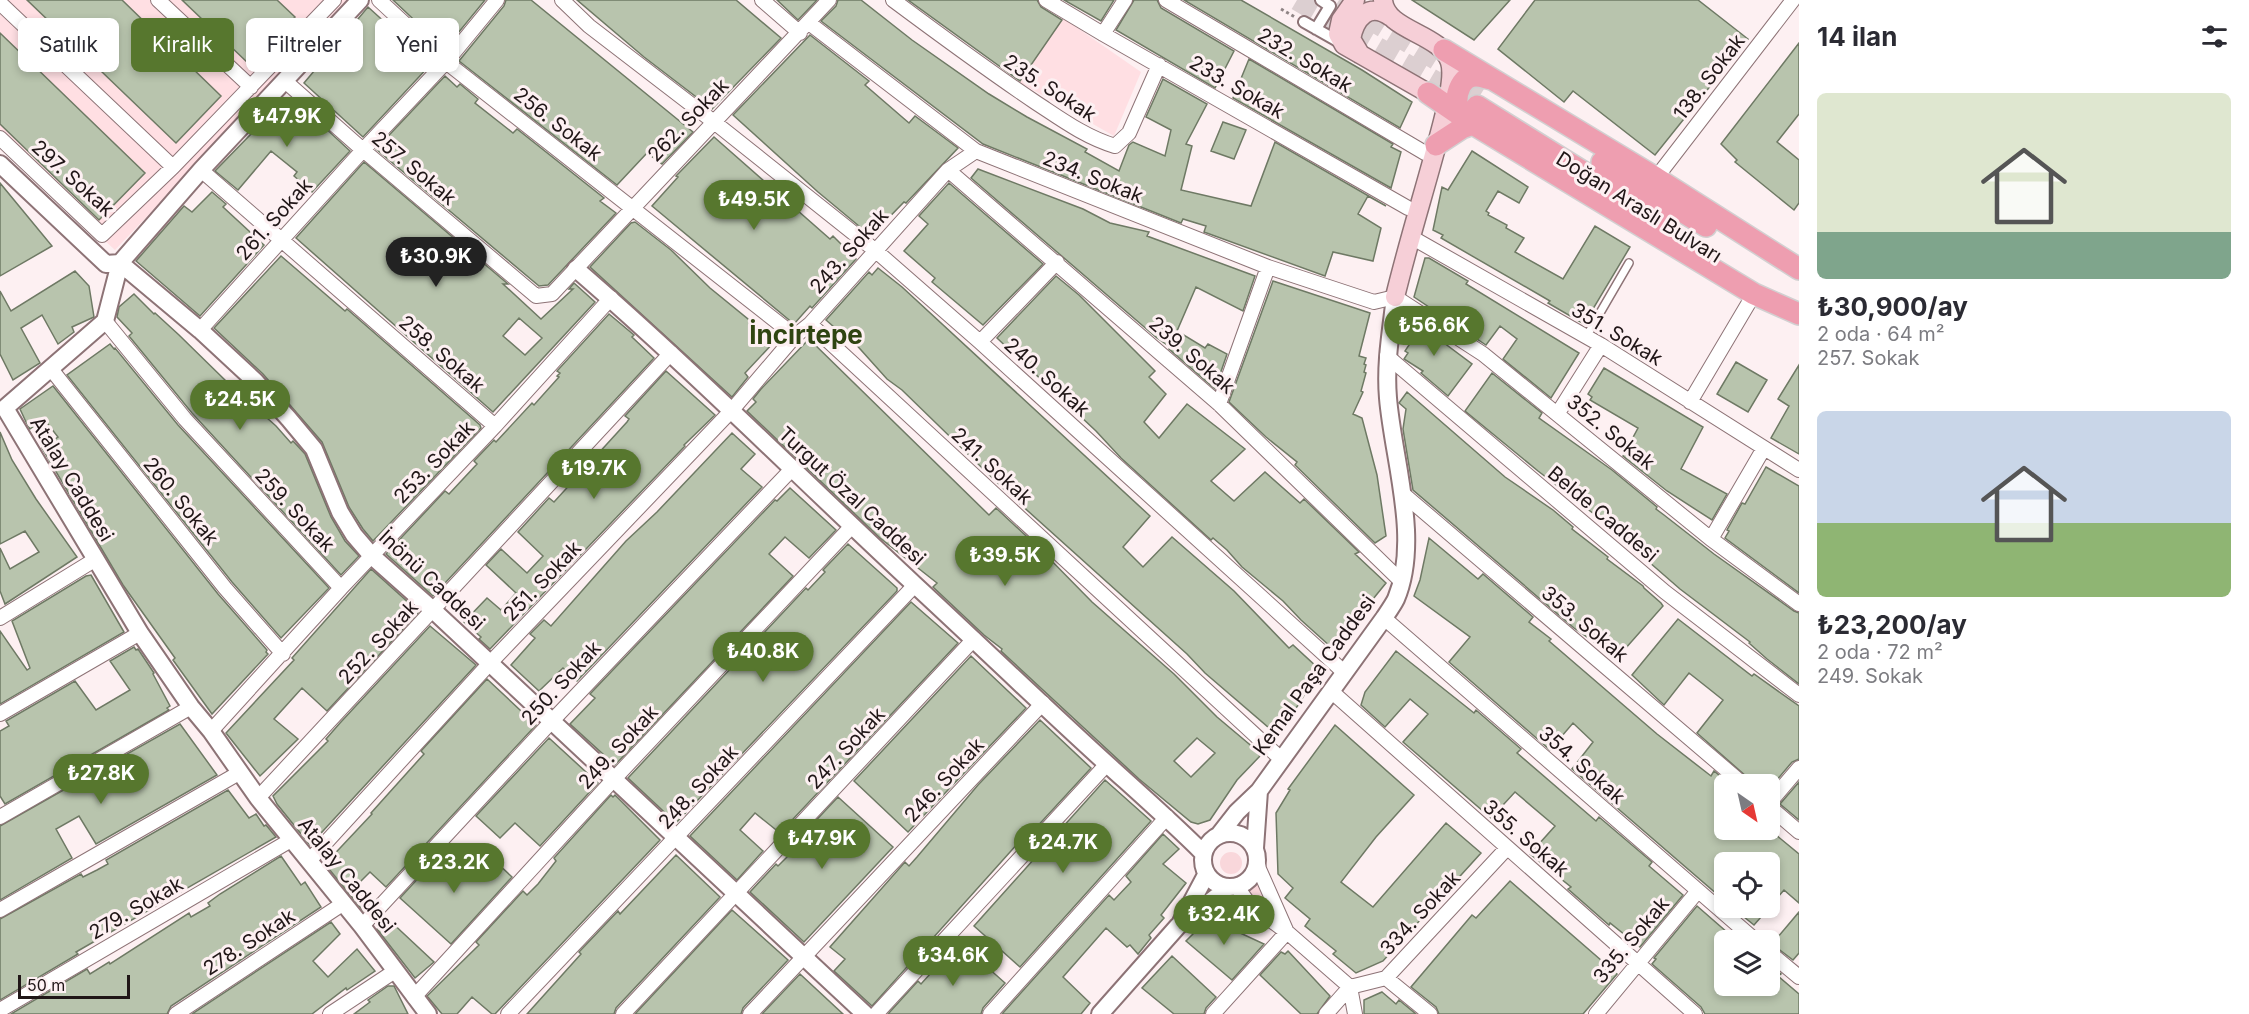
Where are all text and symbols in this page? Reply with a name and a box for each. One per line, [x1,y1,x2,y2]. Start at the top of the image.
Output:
chip: Satılık [18,18,119,72]
chip: Kiralık [131,18,234,72]
chip: Filtreler [246,18,363,72]
chip: Yeni [375,18,459,72]
icon: filters [2198,20,2231,53]
text: 14 ilan [1817,21,1897,52]
street label: 232. Sokak [1253,22,1357,98]
street label: 138. Sokak [1668,29,1750,125]
street label: 235. Sokak [999,49,1101,127]
street label: 233. Sokak [1185,50,1289,124]
street label: 262. Sokak [642,73,734,167]
street label: 256. Sokak [509,82,607,166]
pin: ₺47.9K [238,97,336,148]
text: ₺47.9K [252,104,322,128]
street label: 257. Sokak [367,126,461,210]
icon: home [1970,132,2078,240]
street label: 297. Sokak [27,135,119,221]
street label: 234. Sokak [1039,146,1147,208]
street label: Doğan Araslı Bulvarı [1552,146,1726,268]
street label: 261. Sokak [231,173,317,265]
pin: ₺49.5K [705,180,803,231]
text: ₺49.5K [718,187,790,211]
street label: 243. Sokak [805,204,893,298]
pin: ₺30.9K [387,237,485,288]
text: ₺30.9K [400,244,472,268]
text: ₺30,900/ay [1817,291,1968,322]
street label: 351. Sokak [1567,297,1667,371]
pin: ₺56.6K [1385,306,1483,357]
street label: 258. Sokak [394,310,490,398]
street label: 239. Sokak [1144,311,1240,399]
text: ₺56.6K [1398,313,1470,337]
district label: İncirtepe [749,319,863,350]
text: 2 oda · 64 m² [1817,322,1945,346]
street label: 240. Sokak [999,333,1095,421]
text: 257. Sokak [1817,346,1920,370]
pin: ₺24.5K [191,380,289,431]
text: ₺24.5K [204,387,276,411]
street label: 352. Sokak [1562,389,1660,475]
street label: Atalay Caddesi [25,412,119,546]
street label: 253. Sokak [389,416,479,508]
street label: Turgut Özal Caddesi [774,422,930,570]
street label: 241. Sokak [947,422,1037,510]
pin: ₺19.7K [545,449,643,500]
icon: home [1970,450,2078,558]
street label: 260. Sokak [138,452,224,550]
text: ₺19.7K [561,456,627,480]
street label: Belde Caddesi [1543,461,1663,567]
street label: 259. Sokak [250,463,340,557]
street label: İnönü Caddesi [374,524,491,635]
street label: 251. Sokak [498,536,586,626]
pin: ₺39.5K [956,536,1054,587]
text: ₺39.5K [969,543,1041,567]
street label: 353. Sokak [1537,581,1633,667]
street label: Kemal Paşa Caddesi [1248,590,1380,760]
street label: 252. Sokak [333,595,423,689]
text: ₺23,200/ay [1817,609,1967,640]
pin: ₺40.8K [714,632,812,683]
street label: 250. Sokak [516,636,606,730]
text: ₺40.8K [727,639,799,663]
text: 2 oda · 72 m² [1817,640,1943,664]
text: 249. Sokak [1817,664,1923,688]
street label: 249. Sokak [573,700,663,794]
street label: 247. Sokak [802,702,890,794]
street label: 354. Sokak [1534,721,1630,809]
street label: 246. Sokak [899,733,989,827]
street label: 248. Sokak [653,740,743,834]
pin: ₺27.8K [52,754,150,805]
text: ₺27.8K [67,761,135,785]
north arrow [1714,774,1780,840]
map controls [1714,774,1780,996]
street label: 355. Sokak [1478,794,1574,882]
street label: Atalay Caddesi [293,813,401,937]
pin: ₺47.9K [773,819,871,870]
pin: ₺24.7K [1014,823,1112,874]
text: ₺47.9K [787,826,857,850]
text: ₺24.7K [1028,830,1098,854]
pin: ₺23.2K [405,843,503,894]
text: ₺23.2K [418,850,490,874]
button: locate [1714,852,1780,918]
street label: 334. Sokak [1375,866,1465,960]
street label: 279. Sokak [85,871,187,945]
street label: 335. Sokak [1588,892,1674,988]
pin: ₺32.4K [1175,895,1273,946]
text: ₺32.4K [1188,902,1261,926]
street label: 278. Sokak [199,903,299,981]
button: layers [1714,930,1780,996]
pin: ₺34.6K [904,936,1002,987]
text: ₺34.6K [917,943,989,967]
scale bar [18,972,130,1000]
text: 50 m [27,975,65,995]

